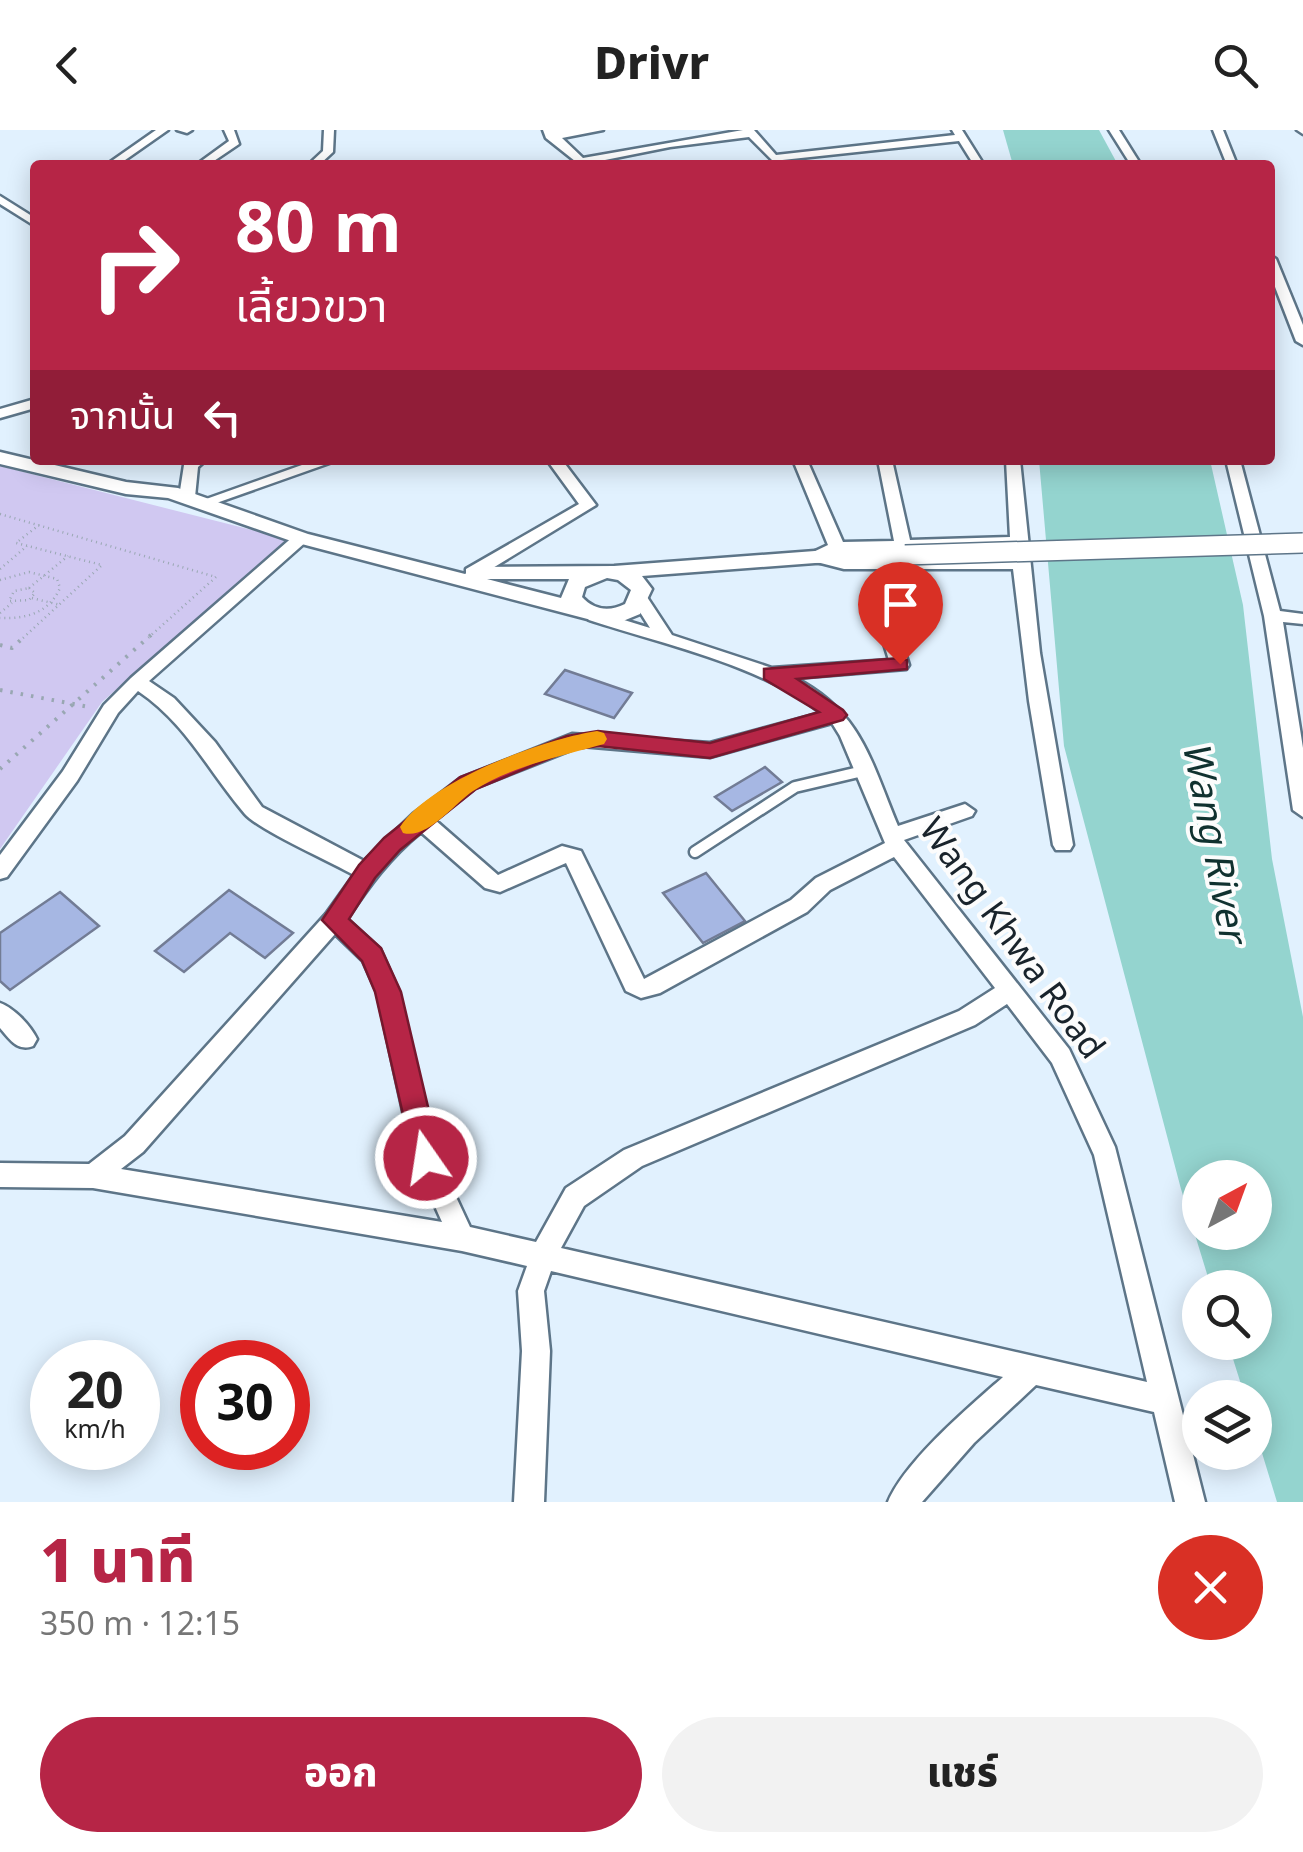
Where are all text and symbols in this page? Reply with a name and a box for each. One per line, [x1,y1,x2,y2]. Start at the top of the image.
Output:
text: Drivr [594,31,709,99]
icon: back [40,38,95,93]
icon: search [1208,38,1263,93]
text: 80 m [235,178,402,284]
icon: right [70,200,200,330]
text: เลี้ยวขวา [235,274,387,342]
text: จากนั้น [70,389,175,446]
icon: left [195,390,250,445]
pin [858,562,943,665]
icon: arrive [873,577,928,632]
water label: Wang River [1166,737,1261,952]
street label: Wang Khwa Road [905,807,1117,1071]
position arrow [374,1106,478,1210]
north arrow [1182,1160,1272,1250]
map controls [1182,1160,1272,1470]
button: search [1182,1270,1272,1360]
speed limit sign: 30 [180,1340,310,1470]
text: 20 [66,1355,124,1431]
button: layers [1182,1380,1272,1470]
text: km/h [64,1411,126,1449]
text: 1 นาที [40,1518,196,1609]
button: close [1158,1535,1263,1640]
text: 350 m · 12:15 [40,1601,240,1649]
button: ออก [40,1717,642,1832]
button: แชร์ [662,1717,1263,1832]

